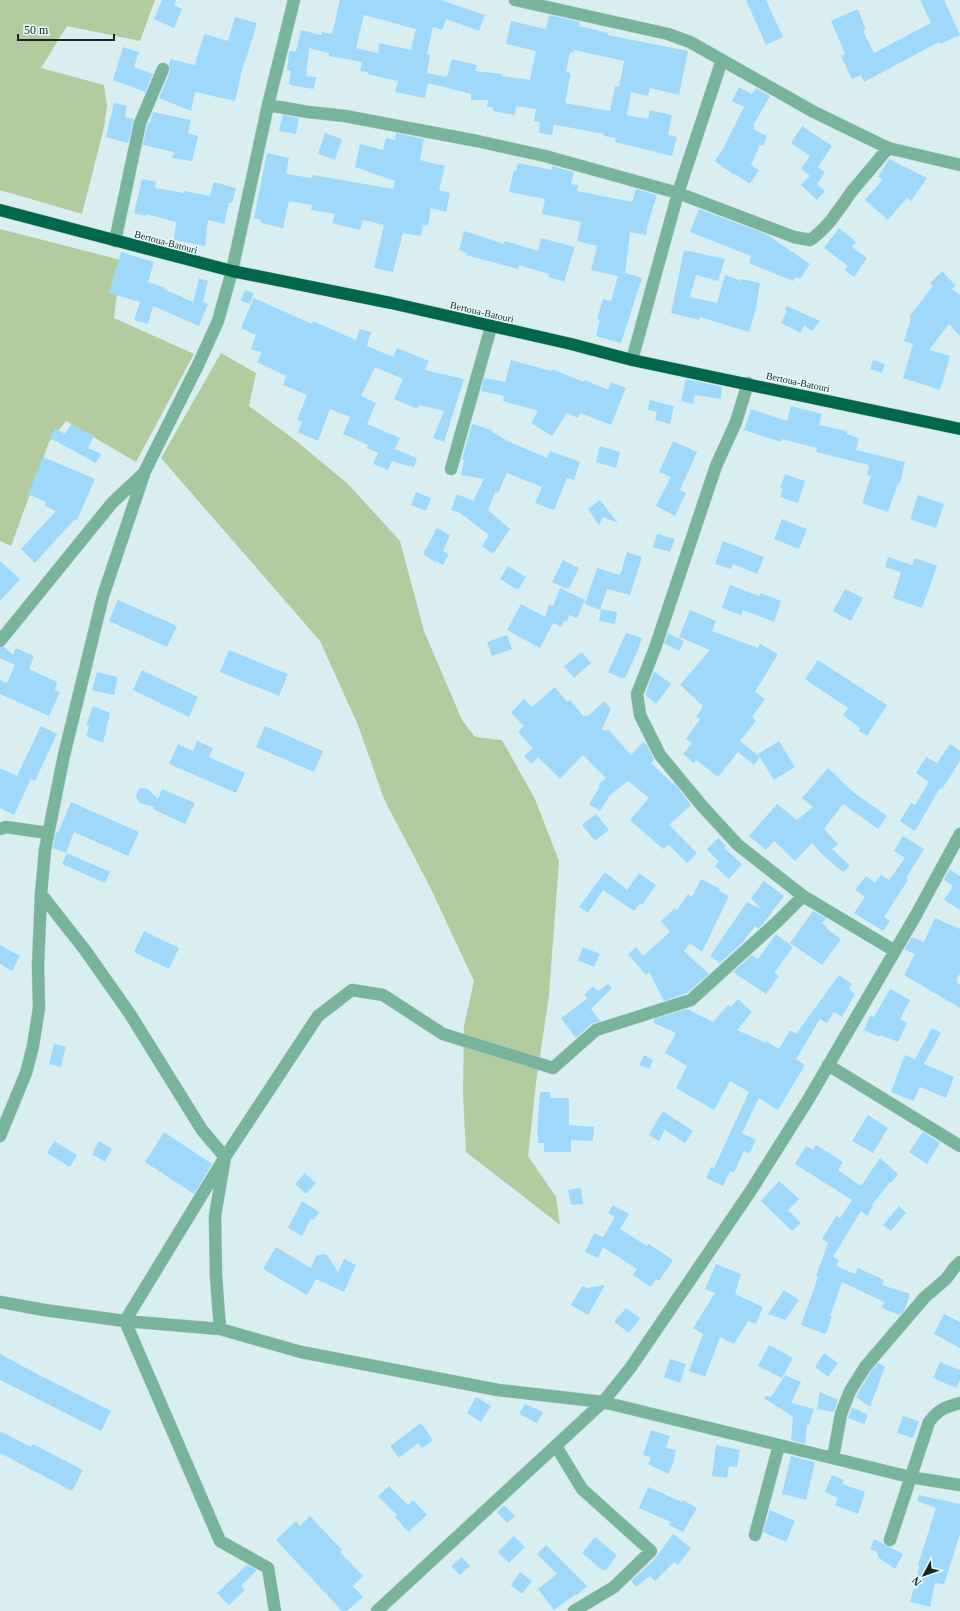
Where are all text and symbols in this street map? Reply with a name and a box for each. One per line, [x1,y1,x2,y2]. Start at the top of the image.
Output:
scale bar [18,16,114,42]
text: 50 m [24,23,49,37]
street label: Bertoua-Batouri [133,228,199,256]
street label: Bertoua-Batouri [449,299,515,325]
street label: Bertoua-Batouri [765,370,831,394]
north arrow [904,1555,944,1595]
text: N [909,1575,924,1588]

